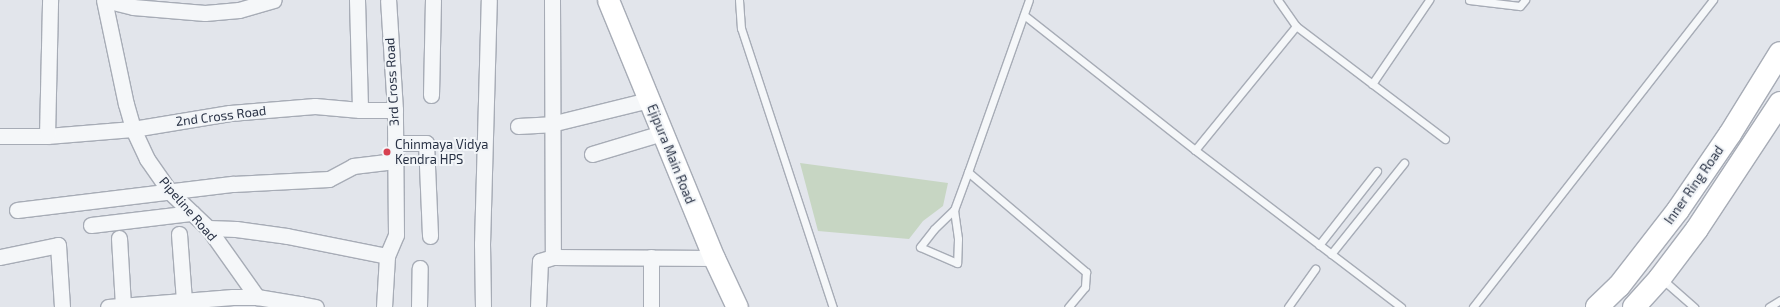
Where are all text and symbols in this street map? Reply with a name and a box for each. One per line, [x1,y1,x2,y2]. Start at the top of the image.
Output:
street label: 3rd Cross Road [382,37,402,127]
street label: Ejipura Main Road [644,102,698,206]
street label: 2nd Cross Road [175,103,267,129]
place label: Chinmaya Vidya Kendra HPS [395,137,489,168]
street label: Inner Ring Road [1661,143,1727,227]
marker: Chinmaya Vidya Kendra HPS [382,147,392,157]
street label: Pipeline Road [156,174,220,244]

